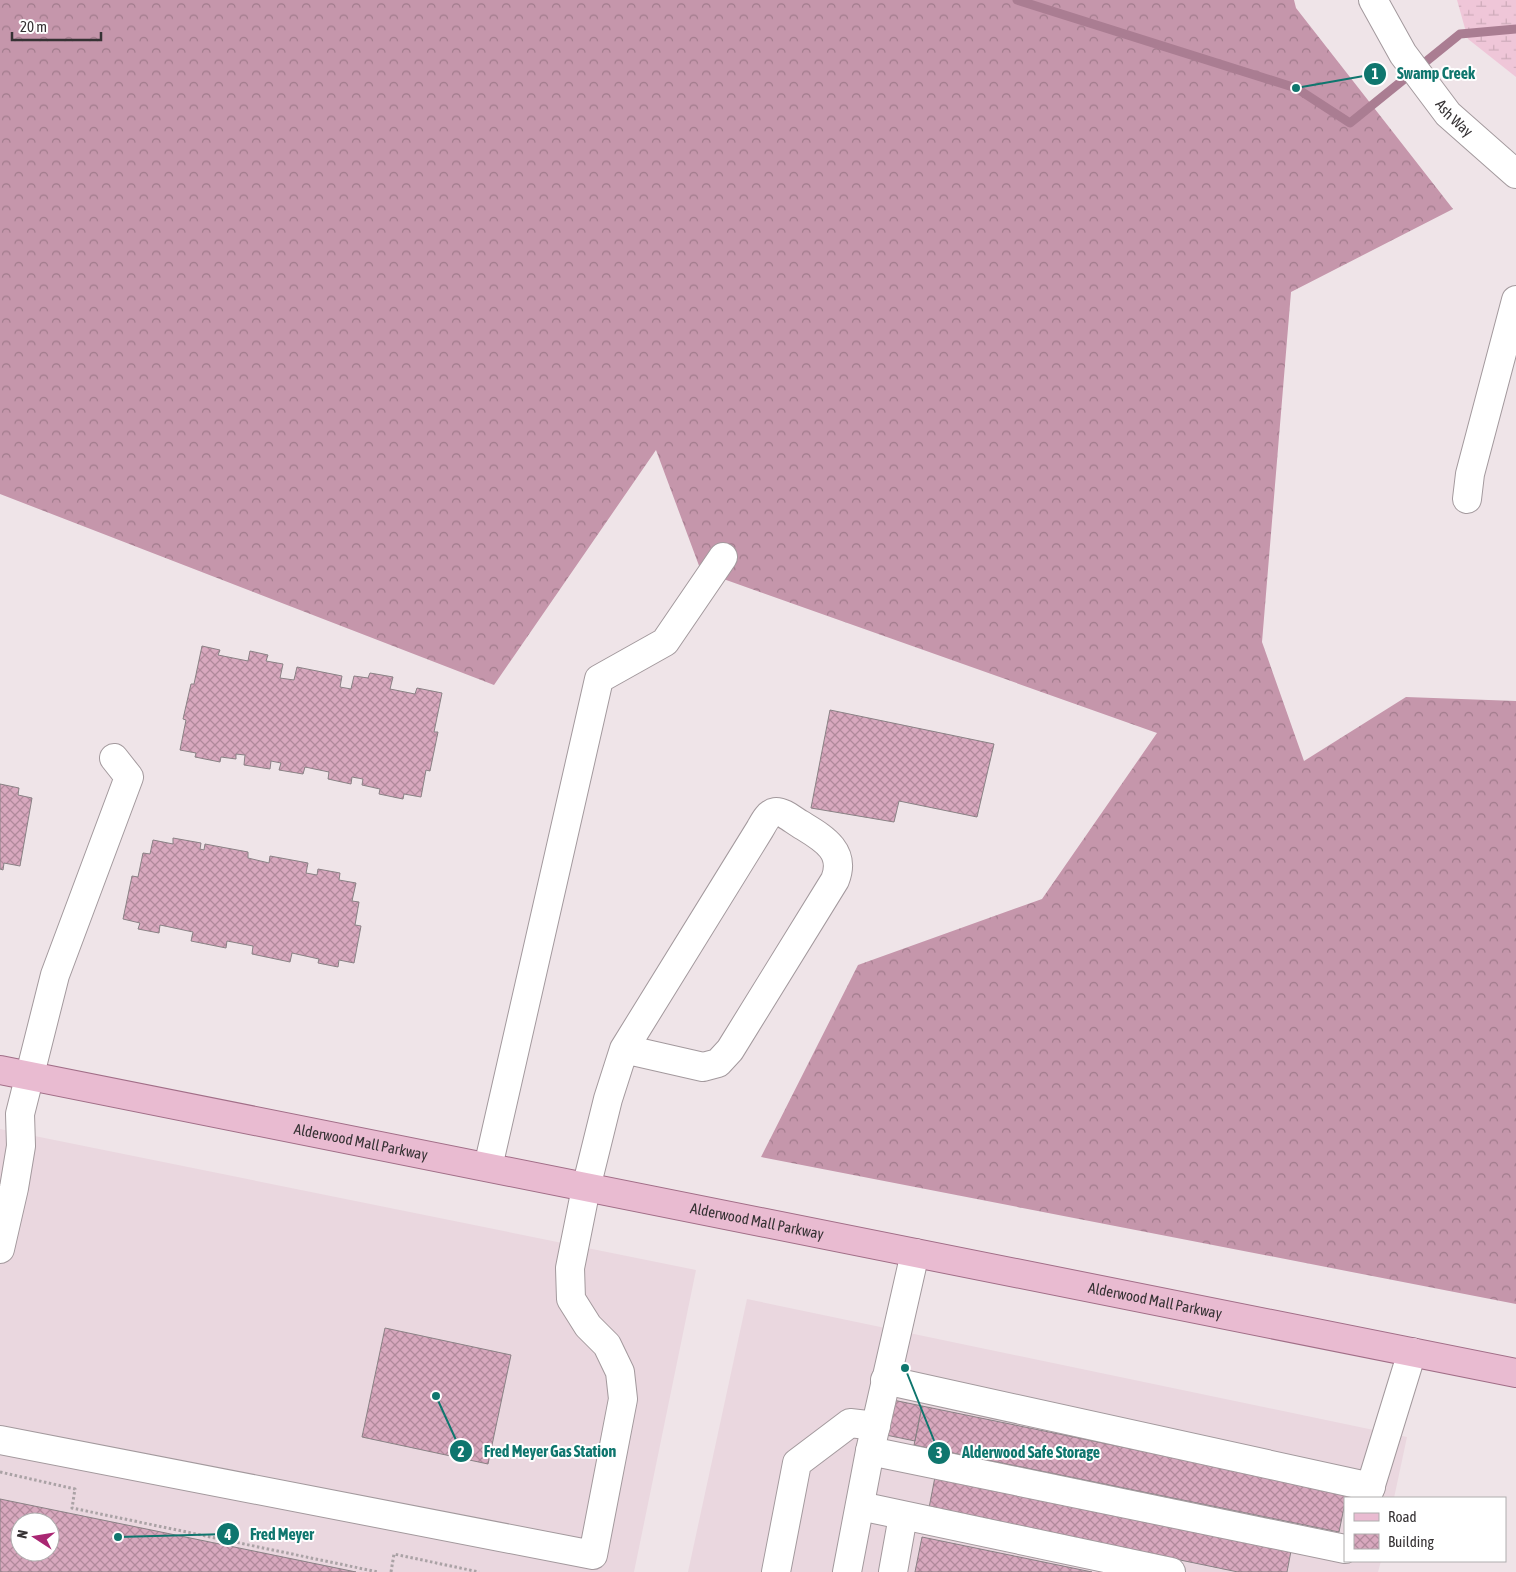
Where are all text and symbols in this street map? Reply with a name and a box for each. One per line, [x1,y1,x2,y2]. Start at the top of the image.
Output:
scale bar [12,10,101,42]
text: 20 m [20,18,47,35]
callout: Swamp Creek [1362,58,1485,89]
text: Swamp Creek [1397,64,1476,82]
text: 1 [1371,65,1379,82]
street label: Ash Way [1432,96,1476,140]
street label: Alderwood Mall Parkway [293,1120,429,1163]
street label: Alderwood Mall Parkway [689,1199,825,1242]
street label: Alderwood Mall Parkway [1087,1279,1224,1322]
callout: Fred Meyer Gas Station [448,1436,626,1467]
callout: Alderwood Safe Storage [927,1437,1110,1468]
text: Fred Meyer Gas Station [484,1442,616,1460]
text: 2 [457,1443,465,1460]
text: Alderwood Safe Storage [961,1443,1100,1461]
text: 3 [935,1444,943,1461]
legend [1344,1497,1506,1562]
text: Road [1388,1508,1417,1525]
north arrow [10,1512,60,1562]
callout: Fred Meyer [215,1519,324,1550]
text: Fred Meyer [250,1525,314,1543]
text: 4 [223,1526,232,1543]
text: N [14,1529,31,1540]
text: Building [1388,1533,1434,1550]

